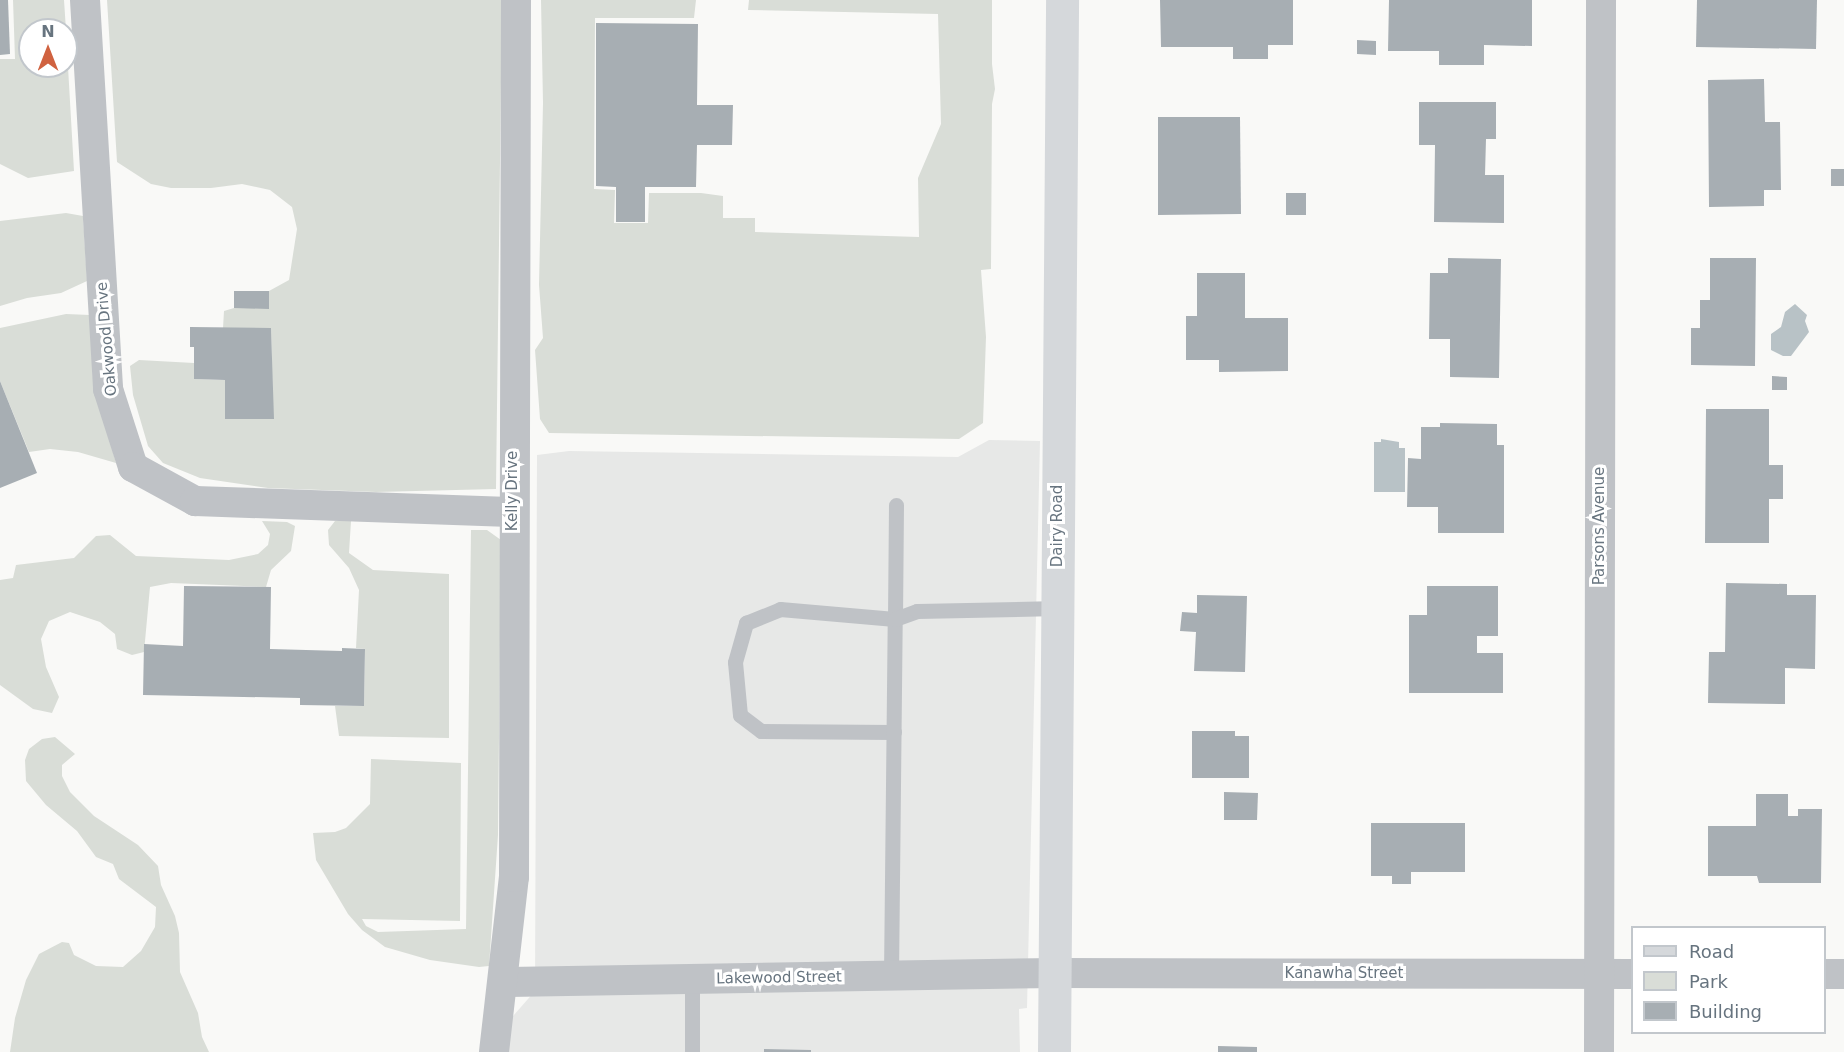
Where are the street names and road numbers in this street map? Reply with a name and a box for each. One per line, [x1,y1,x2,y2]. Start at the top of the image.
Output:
street label: Oakwood Drive [93,281,121,397]
street label: Kelly Drive [504,451,522,531]
street label: Parsons Avenue [1591,467,1609,585]
street label: Dairy Road [1049,485,1067,567]
street label: Kanawha Street [1285,965,1403,983]
street label: Lakewood Street [716,968,842,988]

